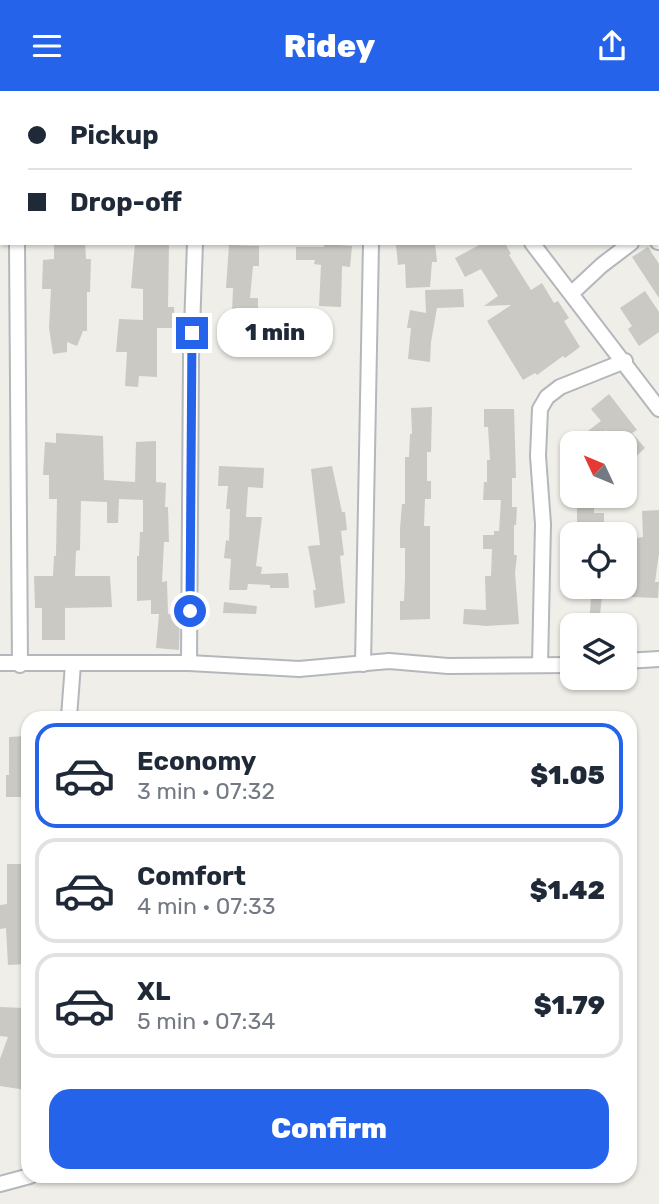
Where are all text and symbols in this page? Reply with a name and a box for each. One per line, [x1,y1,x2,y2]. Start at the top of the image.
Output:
icon: menu [28,27,66,65]
text: Ridey [284,27,375,65]
icon: share [593,27,631,65]
text: Pickup [70,120,159,151]
text: Drop-off [70,187,182,218]
callout: 1 min [216,309,332,357]
route end [176,317,208,349]
text: 1 min [245,318,305,346]
north arrow [560,431,637,507]
map controls [560,431,637,690]
button: locate [560,522,637,599]
route start [174,595,206,627]
button: layers [560,613,637,690]
icon: car [53,744,116,807]
text: Economy [137,746,256,777]
text: $1.05 [530,760,605,791]
text: 3 min · 07:32 [137,777,275,805]
icon: car [53,859,116,922]
text: Comfort [137,861,246,892]
text: $1.42 [530,875,605,906]
text: 4 min · 07:33 [137,892,276,920]
icon: car [53,974,116,1037]
text: XL [137,976,170,1007]
text: $1.79 [534,990,605,1021]
text: 5 min · 07:34 [137,1007,276,1035]
button: Confirm [49,1089,609,1169]

